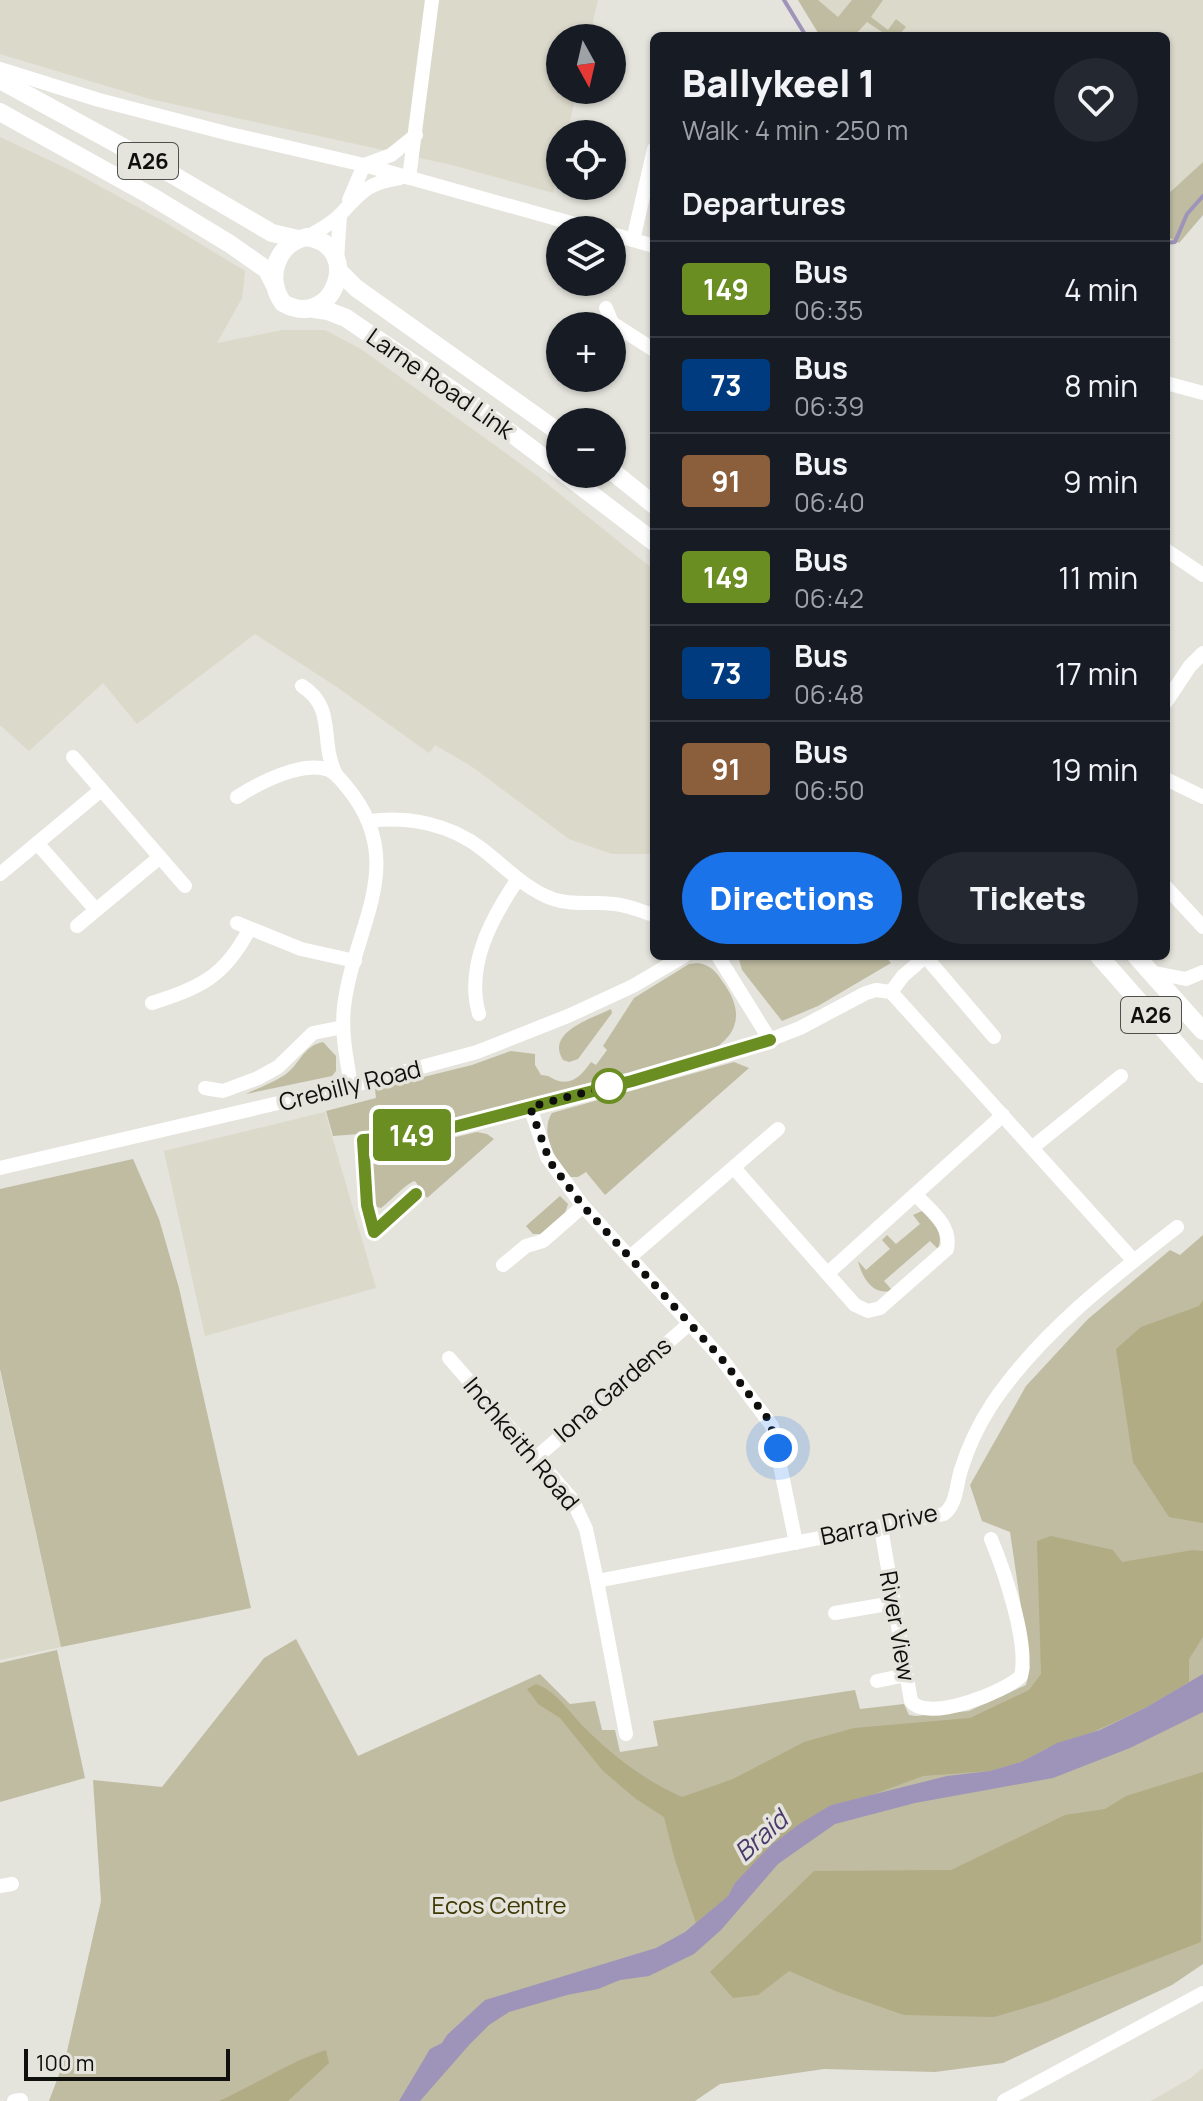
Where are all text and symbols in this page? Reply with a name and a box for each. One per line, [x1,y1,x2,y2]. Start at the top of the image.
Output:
north arrow [546,24,626,104]
map controls [546,24,626,488]
text: Ballykeel 1 [682,56,875,108]
button: heart [1054,58,1138,142]
text: Walk · 4 min · 250 m [682,112,908,148]
button: locate [546,120,626,200]
road number: A26 [118,143,178,179]
text: Departures [682,183,846,224]
button: layers [546,216,626,296]
text: Bus [794,251,848,292]
text: 4 min [1064,269,1138,310]
text: 149 [703,270,749,308]
text: 06:35 [794,292,863,328]
button: + [546,312,626,392]
street label: Larne Road Link [361,320,522,447]
text: Bus [794,347,848,388]
text: 8 min [1064,365,1138,406]
text: 73 [710,366,742,404]
text: 06:39 [794,388,864,424]
button: − [546,408,626,488]
text: Bus [794,443,848,484]
text: 9 min [1063,461,1138,502]
text: 91 [711,462,741,500]
text: 06:40 [794,484,865,520]
text: Bus [794,539,848,580]
text: 11 min [1058,557,1138,598]
text: 149 [703,558,749,596]
text: 06:42 [794,580,864,616]
text: Bus [794,635,848,676]
text: 17 min [1055,653,1138,694]
text: 73 [710,654,742,692]
text: 06:48 [794,676,864,712]
text: Bus [794,731,848,772]
text: 19 min [1051,749,1138,790]
text: 91 [711,750,741,788]
text: 06:50 [794,772,865,808]
button: Directions [682,852,902,944]
button: Tickets [918,852,1138,944]
road number: A26 [1121,997,1181,1033]
street label: Crebilly Road [275,1051,424,1118]
unlabelled marker [592,1069,626,1103]
line badge: 149 [366,1109,458,1161]
text: 149 [389,1116,435,1154]
street label: Iona Gardens [546,1329,678,1449]
street label: Inchkeith Road [457,1370,588,1517]
your location [758,1428,798,1468]
street label: Barra Drive [817,1495,940,1552]
street label: River View [873,1568,924,1684]
water label: Braid [726,1799,798,1869]
park label: Ecos Centre [431,1888,567,1921]
scale bar [24,2045,230,2081]
text: 100 m [36,2048,94,2078]

